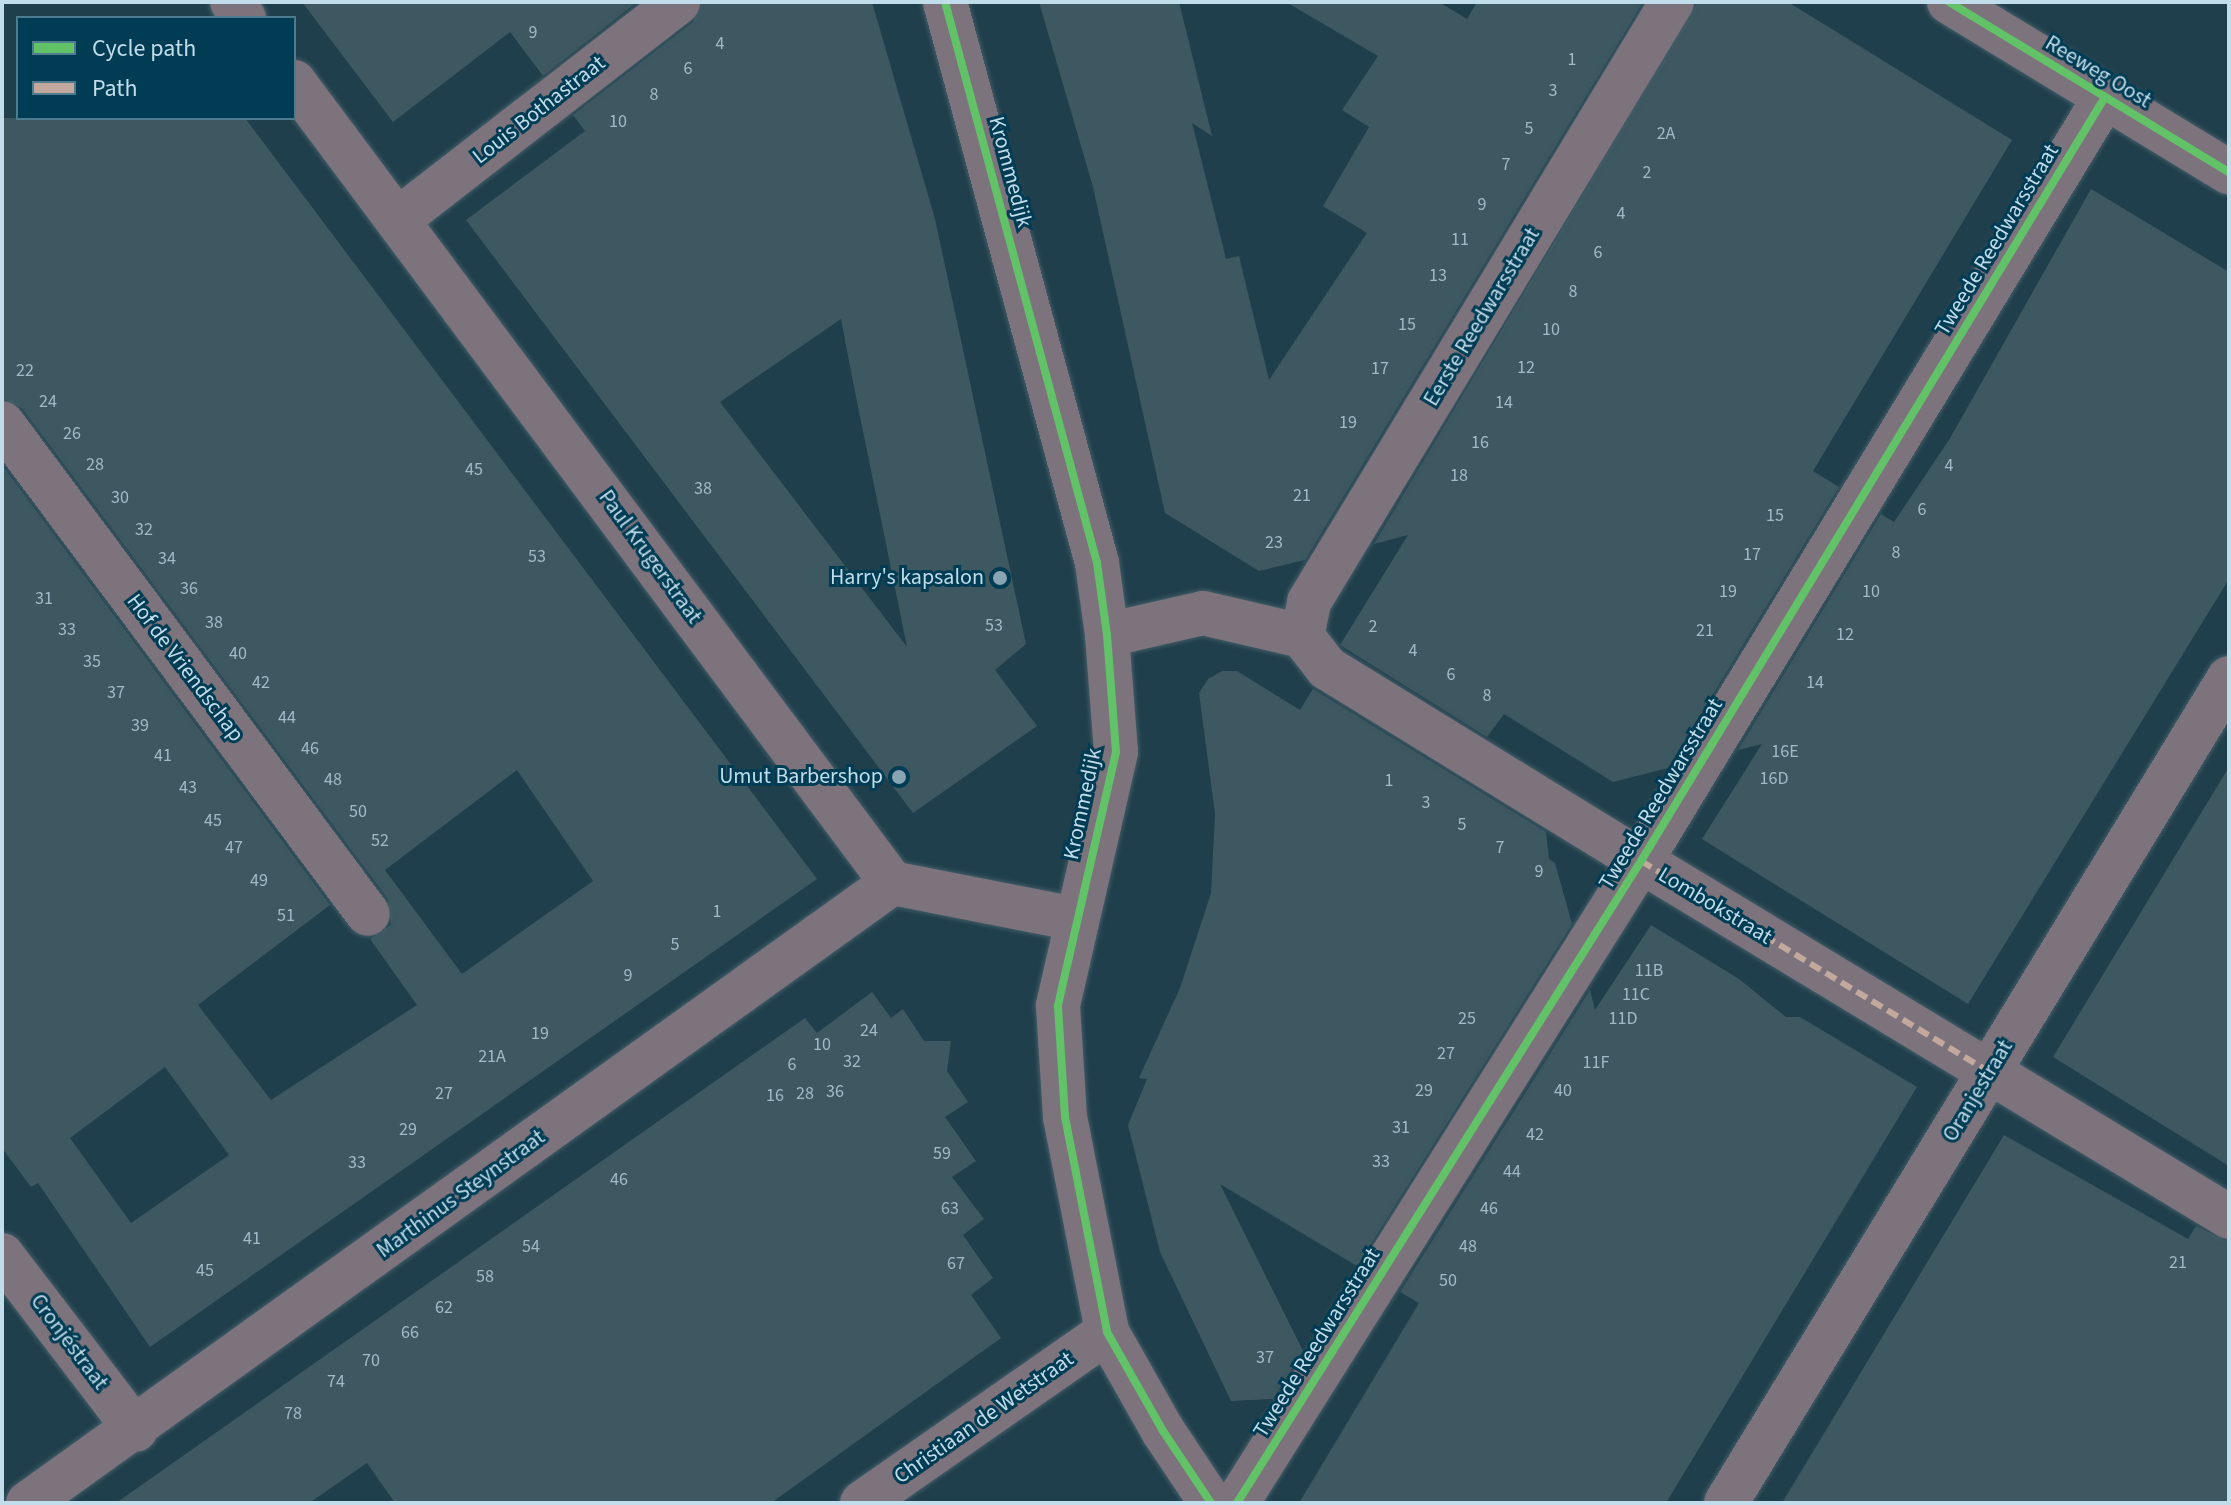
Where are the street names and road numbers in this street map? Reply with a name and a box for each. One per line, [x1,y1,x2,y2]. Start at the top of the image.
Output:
street label: Reeweg Oost [2040,30,2156,114]
street label: Louis Bothastraat [467,50,611,170]
street label: Krommedijk [983,114,1037,230]
street label: Tweede Reedwarsstraat [1929,140,2065,340]
street label: Eerste Reedwarsstraat [1418,223,1546,411]
street label: Paul Krugerstraat [593,485,707,629]
street label: Hof de Vriendschap [121,589,249,747]
street label: Tweede Reedwarsstraat [1593,694,1729,894]
street label: Krommedijk [1058,746,1108,862]
street label: Lombokstraat [1653,862,1777,950]
street label: Oranjestraat [1937,1035,2019,1147]
street label: Marthinus Steynstraat [372,1124,550,1264]
street label: Tweede Reedwarsstraat [1248,1243,1386,1443]
street label: Cronjéstraat [24,1289,114,1395]
street label: Christiaan de Wetstraat [889,1346,1079,1490]

